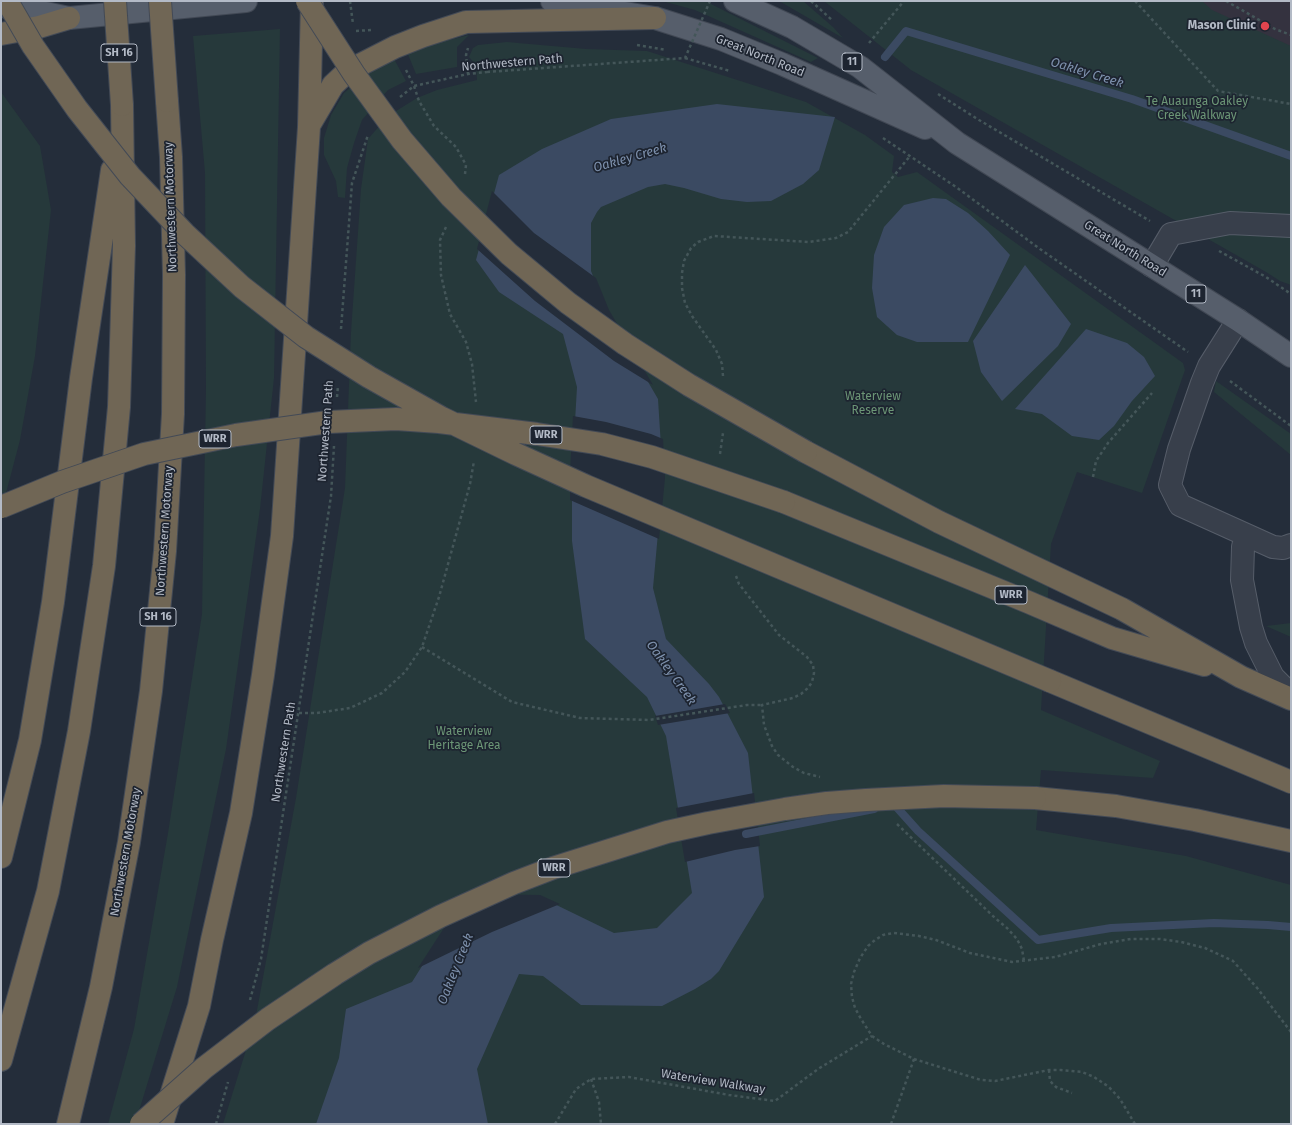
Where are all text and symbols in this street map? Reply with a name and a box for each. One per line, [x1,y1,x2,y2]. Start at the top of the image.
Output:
place label: Mason Clinic [1188,19,1256,33]
marker: Mason Clinic [1259,20,1271,32]
street label: Great North Road [714,32,806,80]
road number: SH 16 [101,44,137,62]
street label: Northwestern Path [461,51,563,75]
road number: 11 [842,53,862,71]
water label: Oakley Creek [1049,55,1125,91]
park label: Te Auaunga Oakley Creek Walkway [1146,95,1248,123]
water label: Oakley Creek [592,140,668,176]
street label: Northwestern Motorway [162,142,180,272]
street label: Great North Road [1081,218,1169,280]
road number: 11 [1186,285,1206,303]
street label: Northwestern Path [315,380,337,482]
park label: Waterview Reserve [845,390,901,418]
road number: WRR [530,426,562,444]
road number: WRR [199,430,231,448]
street label: Northwestern Motorway [153,465,177,597]
road number: WRR [995,586,1027,604]
road number: SH 16 [140,608,176,626]
water label: Oakley Creek [643,638,699,708]
street label: Northwestern Path [269,701,299,803]
park label: Waterview Heritage Area [427,725,501,753]
street label: Northwestern Motorway [108,787,144,917]
road number: WRR [538,859,570,877]
water label: Oakley Creek [435,931,477,1007]
street label: Waterview Walkway [660,1067,766,1097]

